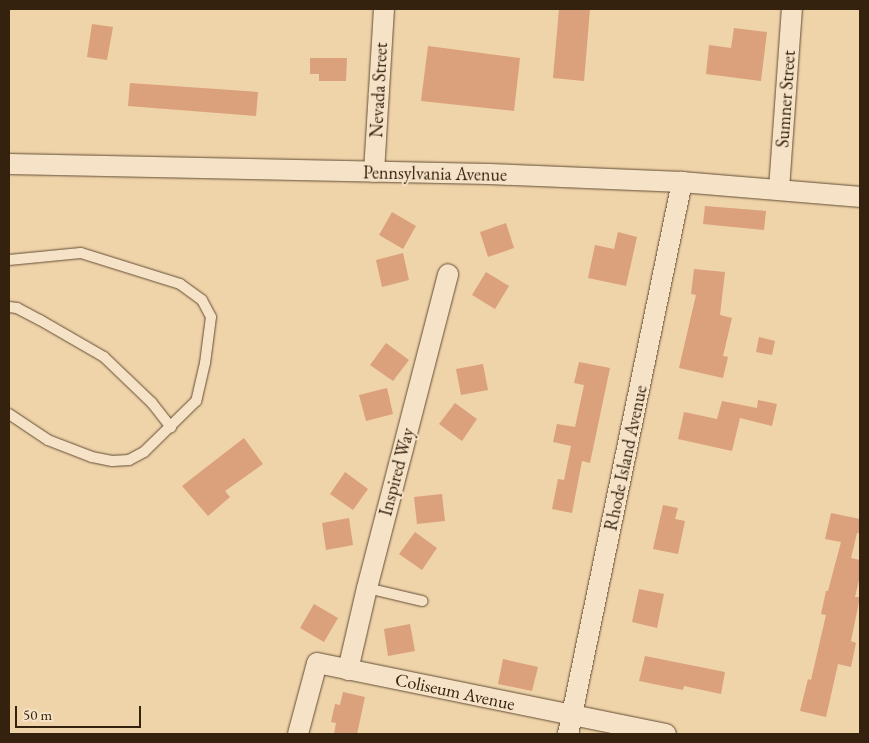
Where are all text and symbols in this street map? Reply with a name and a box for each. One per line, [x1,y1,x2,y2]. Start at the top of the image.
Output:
street label: Nevada Street [366,42,392,138]
street label: Sumner Street [772,50,800,148]
street label: Pennsylvania Avenue [363,162,507,186]
street label: Rhode Island Avenue [600,383,652,533]
street label: Inspired Way [375,426,419,518]
street label: Coliseum Avenue [393,669,517,715]
scale bar [18,696,144,728]
text: 50 m [23,705,52,724]

